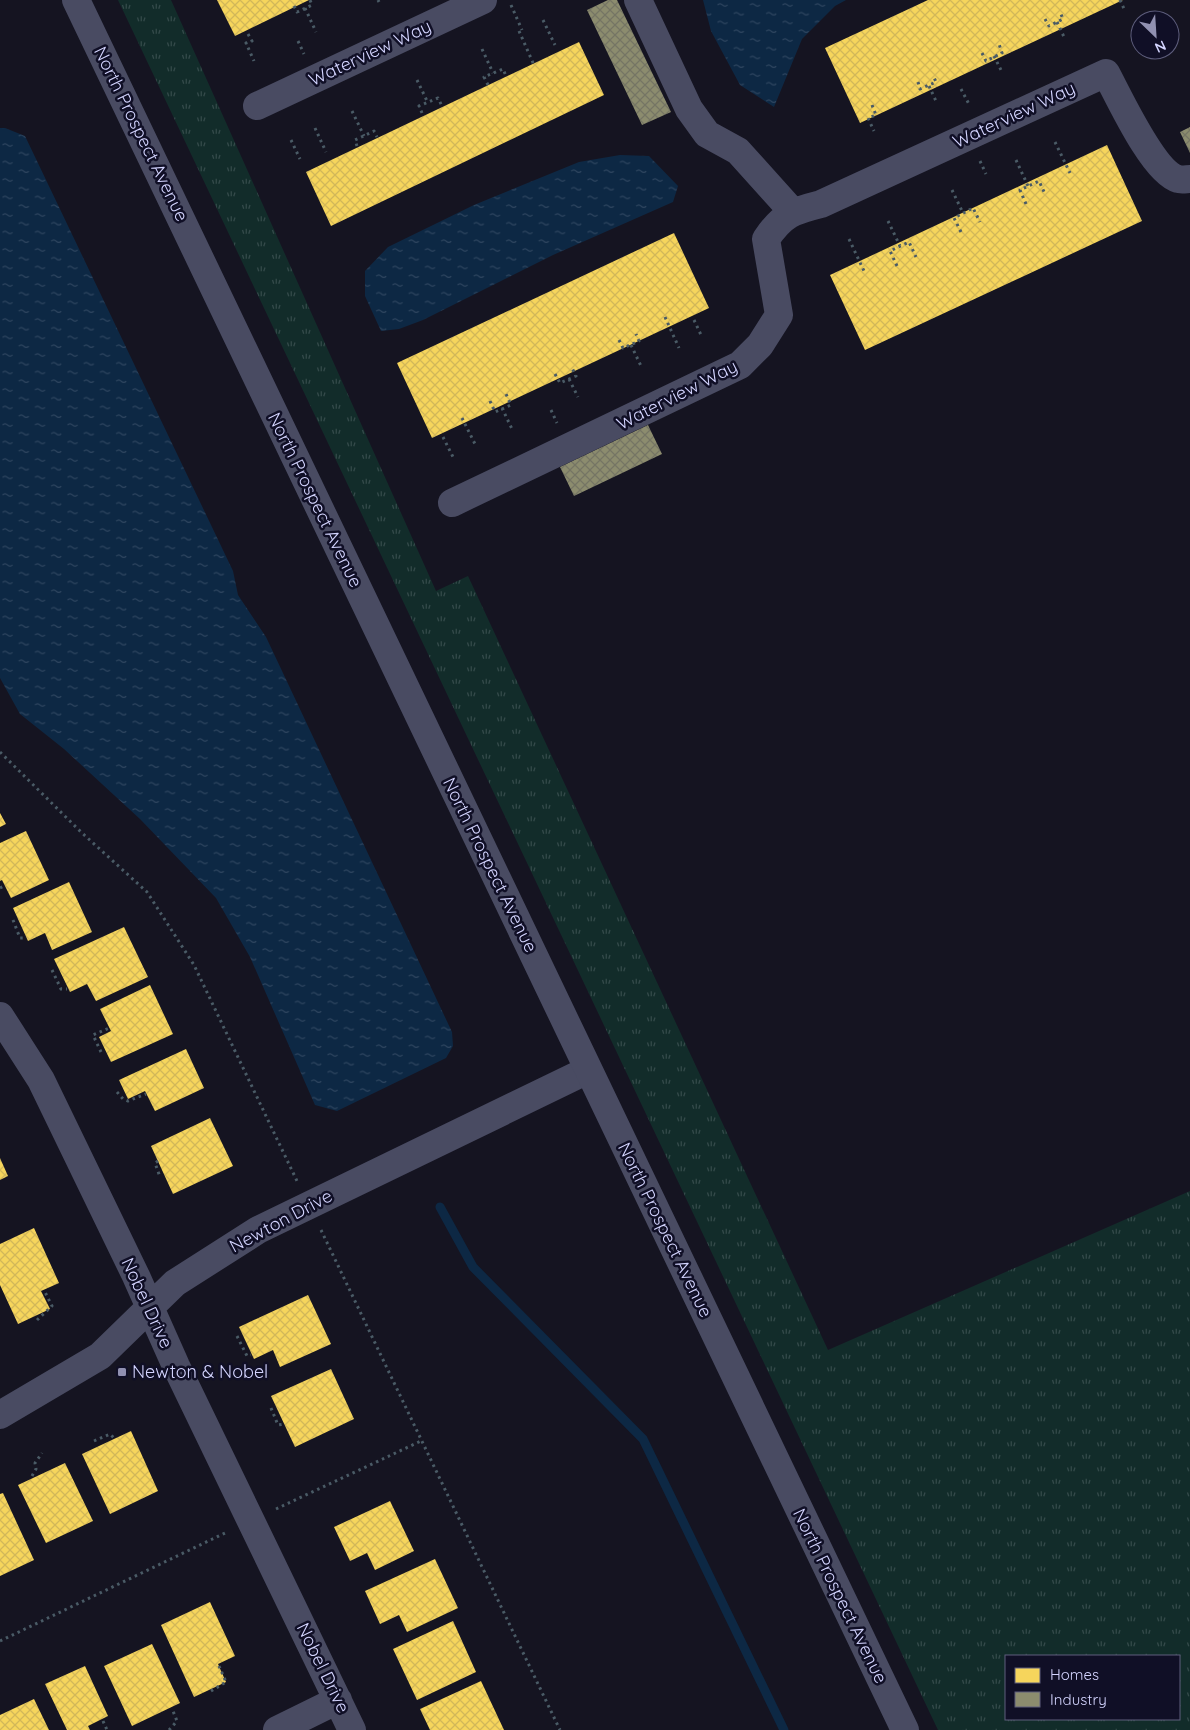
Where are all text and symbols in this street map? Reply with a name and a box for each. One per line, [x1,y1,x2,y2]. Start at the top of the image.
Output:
north arrow [1130,10,1180,60]
street label: Waterview Way [305,14,435,91]
text: N [1152,36,1169,57]
street label: North Prospect Avenue [89,43,194,225]
street label: Waterview Way [949,76,1079,153]
street label: Waterview Way [613,354,741,435]
street label: North Prospect Avenue [263,409,368,591]
street label: North Prospect Avenue [438,774,543,956]
street label: North Prospect Avenue [613,1139,718,1321]
street label: Newton Drive [225,1184,336,1257]
street label: Nobel Drive [116,1254,178,1352]
place label: Newton & Nobel [132,1360,268,1383]
marker: Newton & Nobel [116,1366,128,1378]
street label: North Prospect Avenue [788,1505,893,1687]
street label: Nobel Drive [292,1619,355,1717]
legend [1005,1655,1180,1720]
text: Homes [1050,1665,1099,1684]
text: Industry [1050,1690,1107,1709]

